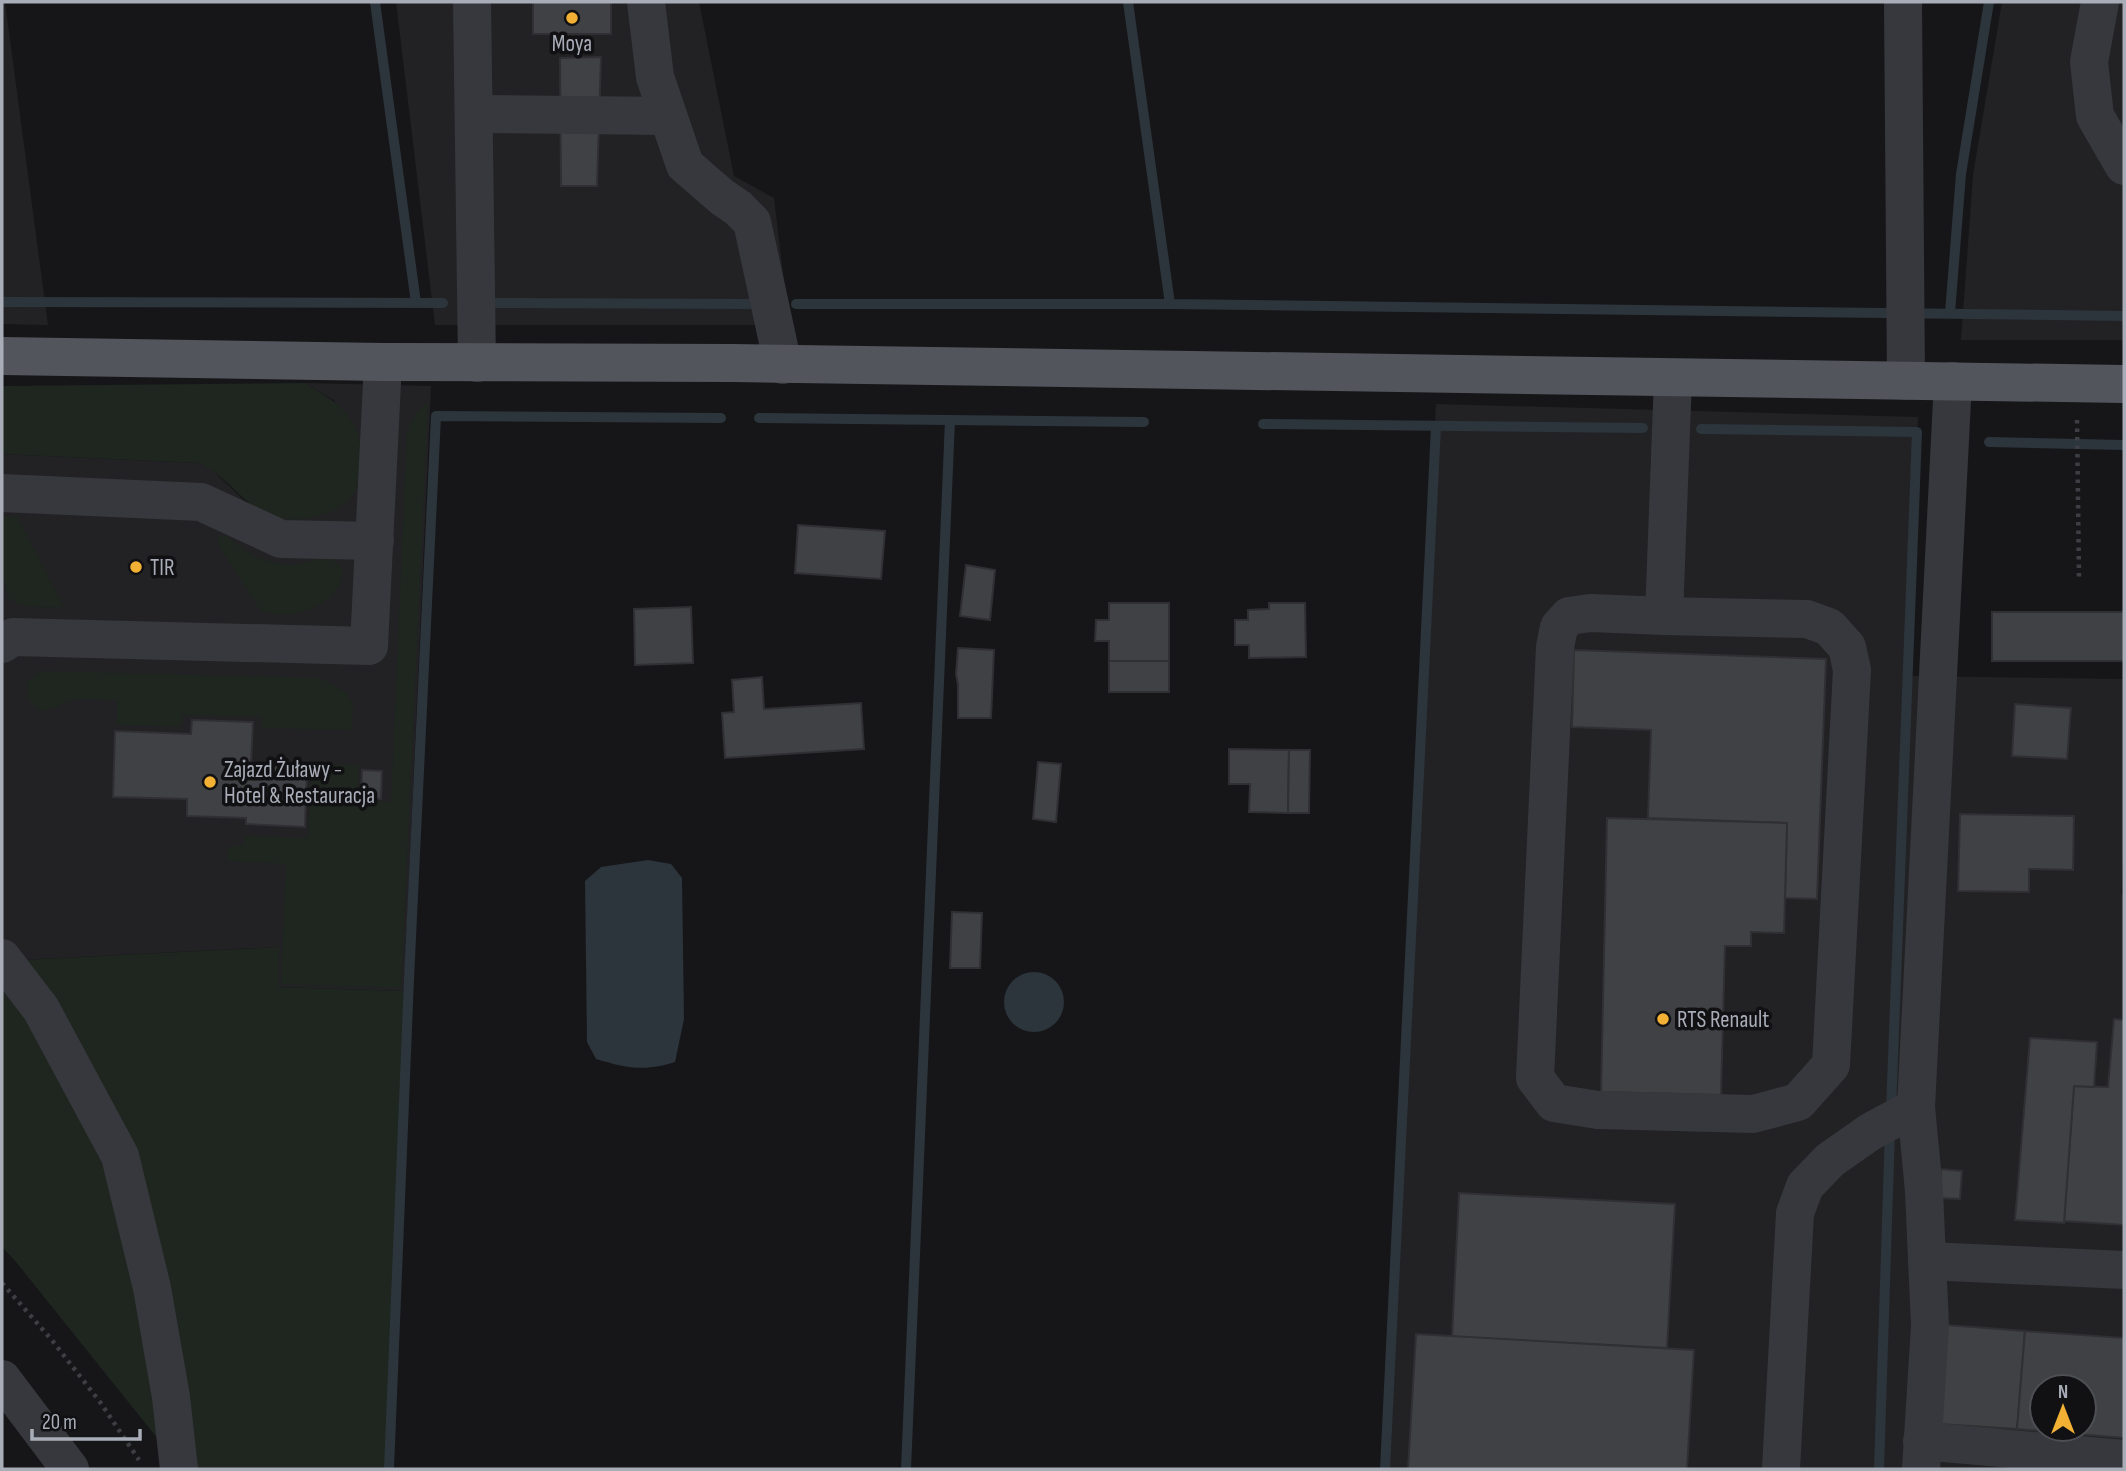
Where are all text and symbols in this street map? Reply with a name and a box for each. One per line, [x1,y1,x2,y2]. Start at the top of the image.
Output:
marker: Moya [564,10,580,26]
place label: Moya [552,30,592,58]
place label: TIR [150,554,175,582]
marker: TIR [128,559,144,575]
place label: Zajazd Żuławy - Hotel & Restauracja [224,756,375,810]
marker: Zajazd Żuławy - Hotel & Restauracja [202,774,218,790]
place label: RTS Renault [1677,1006,1769,1034]
marker: RTS Renault [1655,1011,1671,1027]
north arrow [2028,1373,2098,1443]
text: N [2058,1381,2068,1404]
scale bar [32,1398,140,1442]
text: 20 m [42,1410,77,1435]

